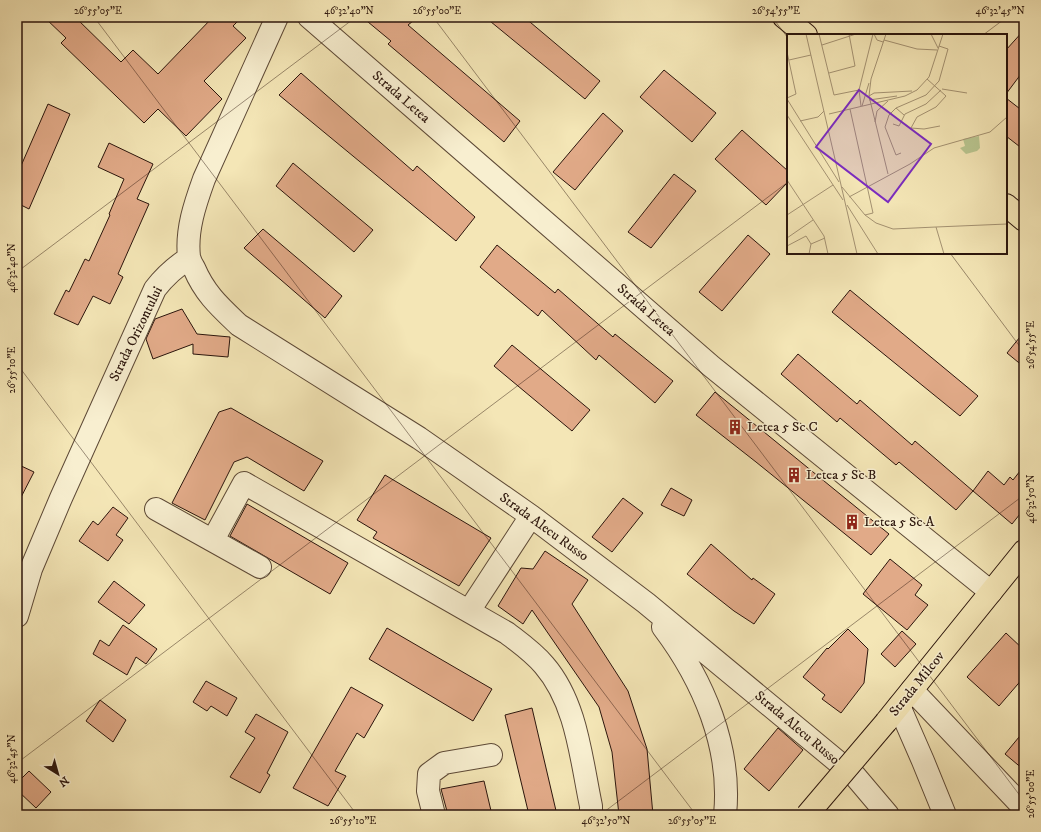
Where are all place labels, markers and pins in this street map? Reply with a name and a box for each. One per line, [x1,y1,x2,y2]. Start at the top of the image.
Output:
building icon: Letea 5 Sc C [726,418,744,436]
place label: Letea 5 Sc C [747,418,818,436]
building icon: Letea 5 Sc B [785,466,803,484]
place label: Letea 5 Sc B [806,466,876,484]
building icon: Letea 5 Sc A [843,513,861,531]
place label: Letea 5 Sc A [864,513,935,531]

